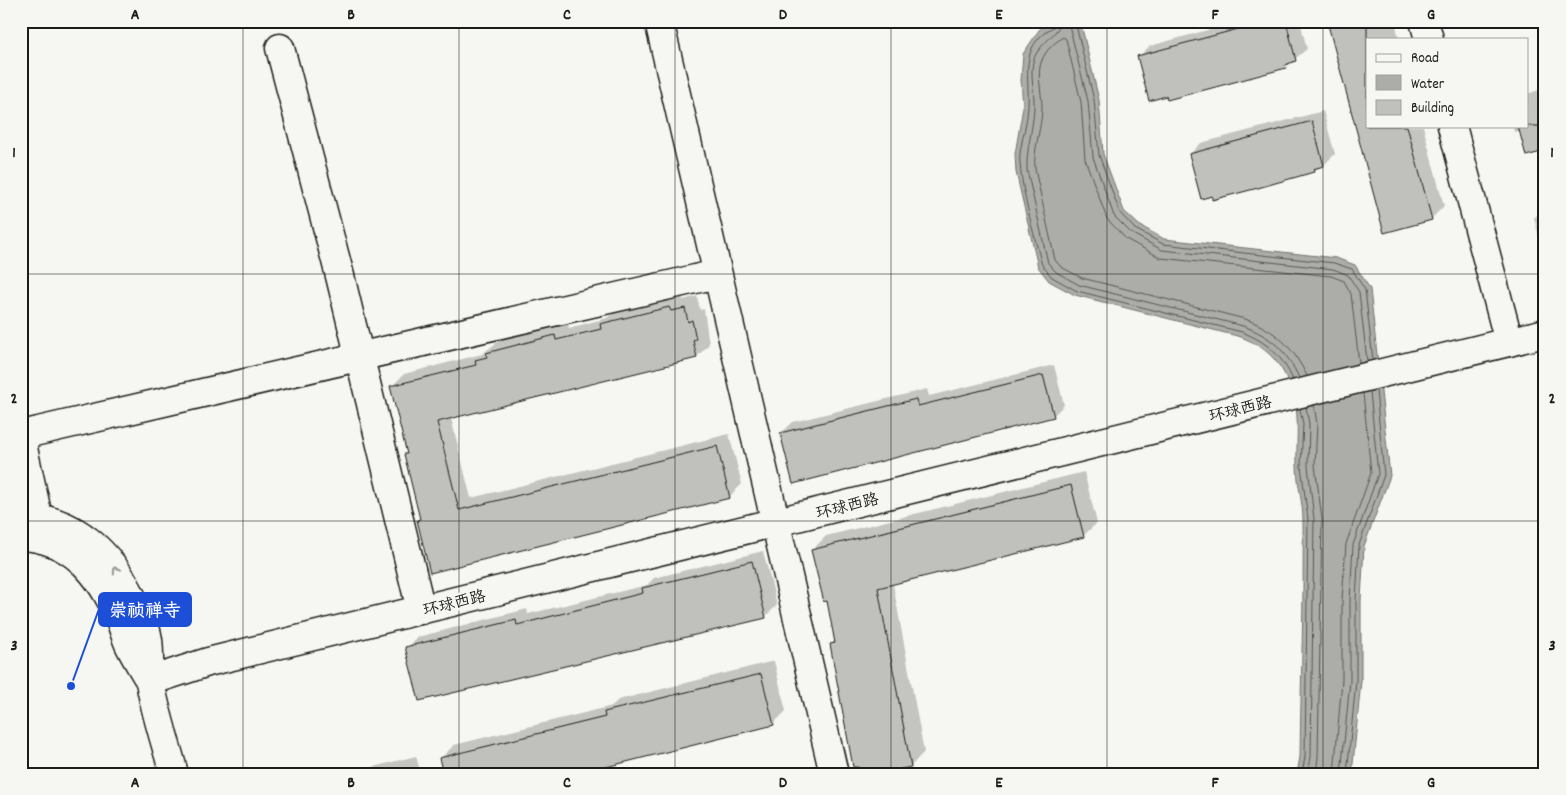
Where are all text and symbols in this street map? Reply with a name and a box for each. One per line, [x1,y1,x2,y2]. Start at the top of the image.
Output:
text: A [131,4,140,27]
text: B [347,4,355,27]
text: C [563,4,571,27]
text: D [779,4,788,27]
text: E [995,4,1003,27]
text: F [1211,4,1219,27]
text: G [1427,4,1435,27]
legend [1366,38,1528,128]
text: Road [1411,48,1439,70]
text: Water [1411,74,1445,96]
text: Building [1411,98,1454,120]
text: 1 [12,142,16,165]
text: 1 [1550,142,1554,165]
text: 2 [11,388,18,411]
text: 2 [1549,388,1556,411]
street label: 环球西路 [1207,392,1274,429]
street label: 环球西路 [814,489,881,526]
one-way arrow [113,566,123,575]
street label: 环球西路 [421,586,488,623]
callout: 崇祯禅寺 [99,593,191,626]
text: 崇祯禅寺 [109,600,181,625]
text: 3 [10,635,18,658]
text: 3 [1548,635,1556,658]
text: A [131,772,140,795]
text: B [347,772,355,795]
text: C [563,772,571,795]
text: D [779,772,788,795]
text: E [995,772,1003,795]
text: F [1211,772,1219,795]
text: G [1427,772,1435,795]

